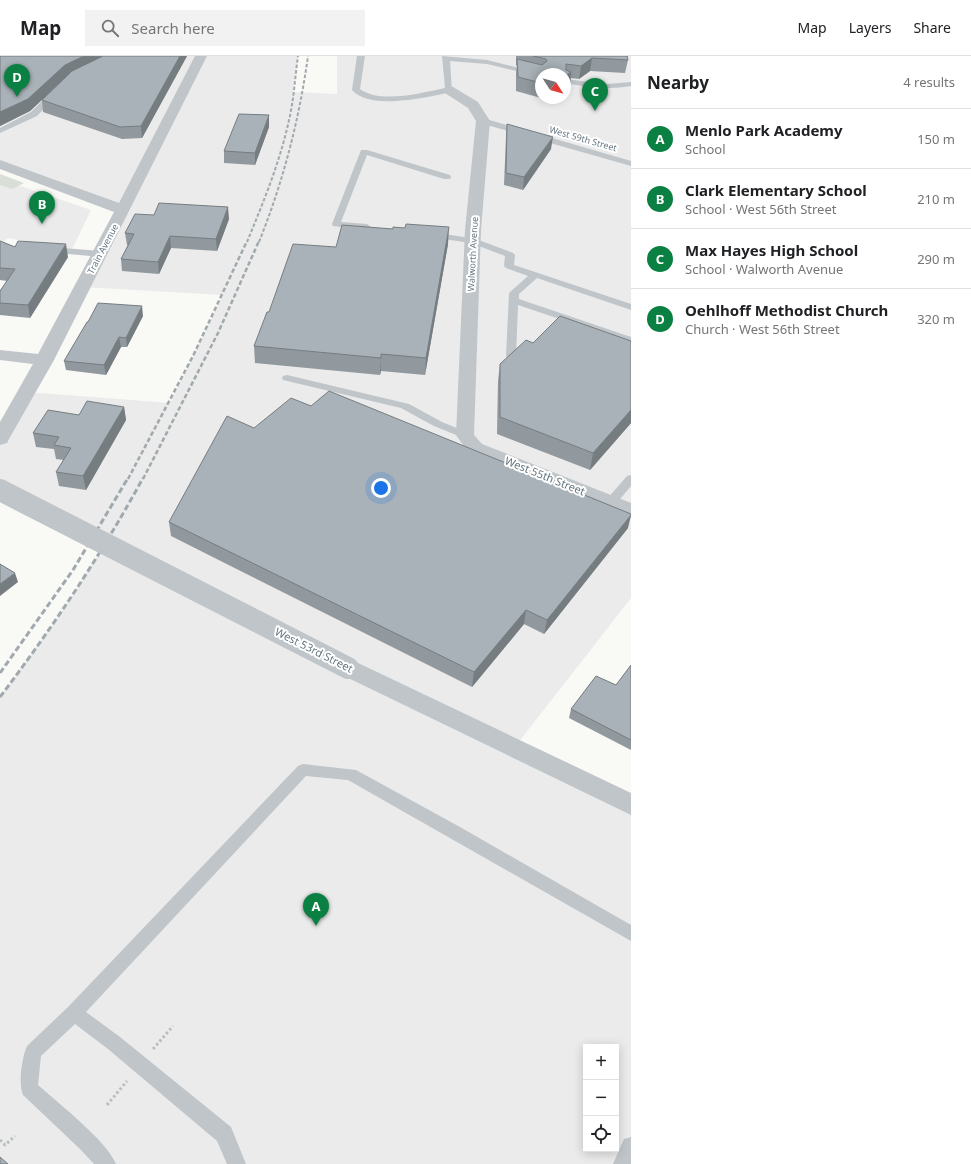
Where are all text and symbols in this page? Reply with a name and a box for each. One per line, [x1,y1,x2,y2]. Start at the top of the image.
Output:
search box [85,10,365,46]
text: Map [20,15,61,41]
icon: search [99,17,121,39]
text: Search here [131,18,215,38]
text: Map [798,18,827,37]
text: Layers [849,18,891,37]
text: Share [913,18,951,37]
pin: D [4,64,30,97]
north arrow [535,68,571,104]
text: Nearby [647,71,709,94]
text: 4 results [903,73,955,91]
pin: C [582,78,608,111]
text: Menlo Park Academy [685,120,843,140]
street label: West 59th Street [548,123,619,155]
text: A [656,130,665,148]
text: 150 m [917,130,955,148]
text: School [685,140,726,158]
text: Clark Elementary School [685,180,867,200]
text: B [656,190,664,208]
text: 210 m [917,190,955,208]
pin: B [29,191,55,224]
text: School · West 56th Street [685,200,836,218]
street label: Walworth Avenue [464,216,481,292]
street label: Train Avenue [84,221,121,276]
text: Max Hayes High School [685,240,858,260]
text: C [656,250,664,268]
text: 290 m [917,250,955,268]
text: School · Walworth Avenue [685,260,843,278]
text: Oehlhoff Methodist Church [685,300,888,320]
text: D [655,310,665,328]
text: 320 m [917,310,955,328]
text: Church · West 56th Street [685,320,840,338]
street label: West 55th Street [503,453,588,498]
your location [371,478,391,498]
street label: West 53rd Street [273,623,356,676]
pin: A [303,893,329,926]
map controls [583,1044,619,1152]
button: + [583,1044,619,1080]
button: − [583,1080,619,1116]
button: locate [583,1116,619,1152]

